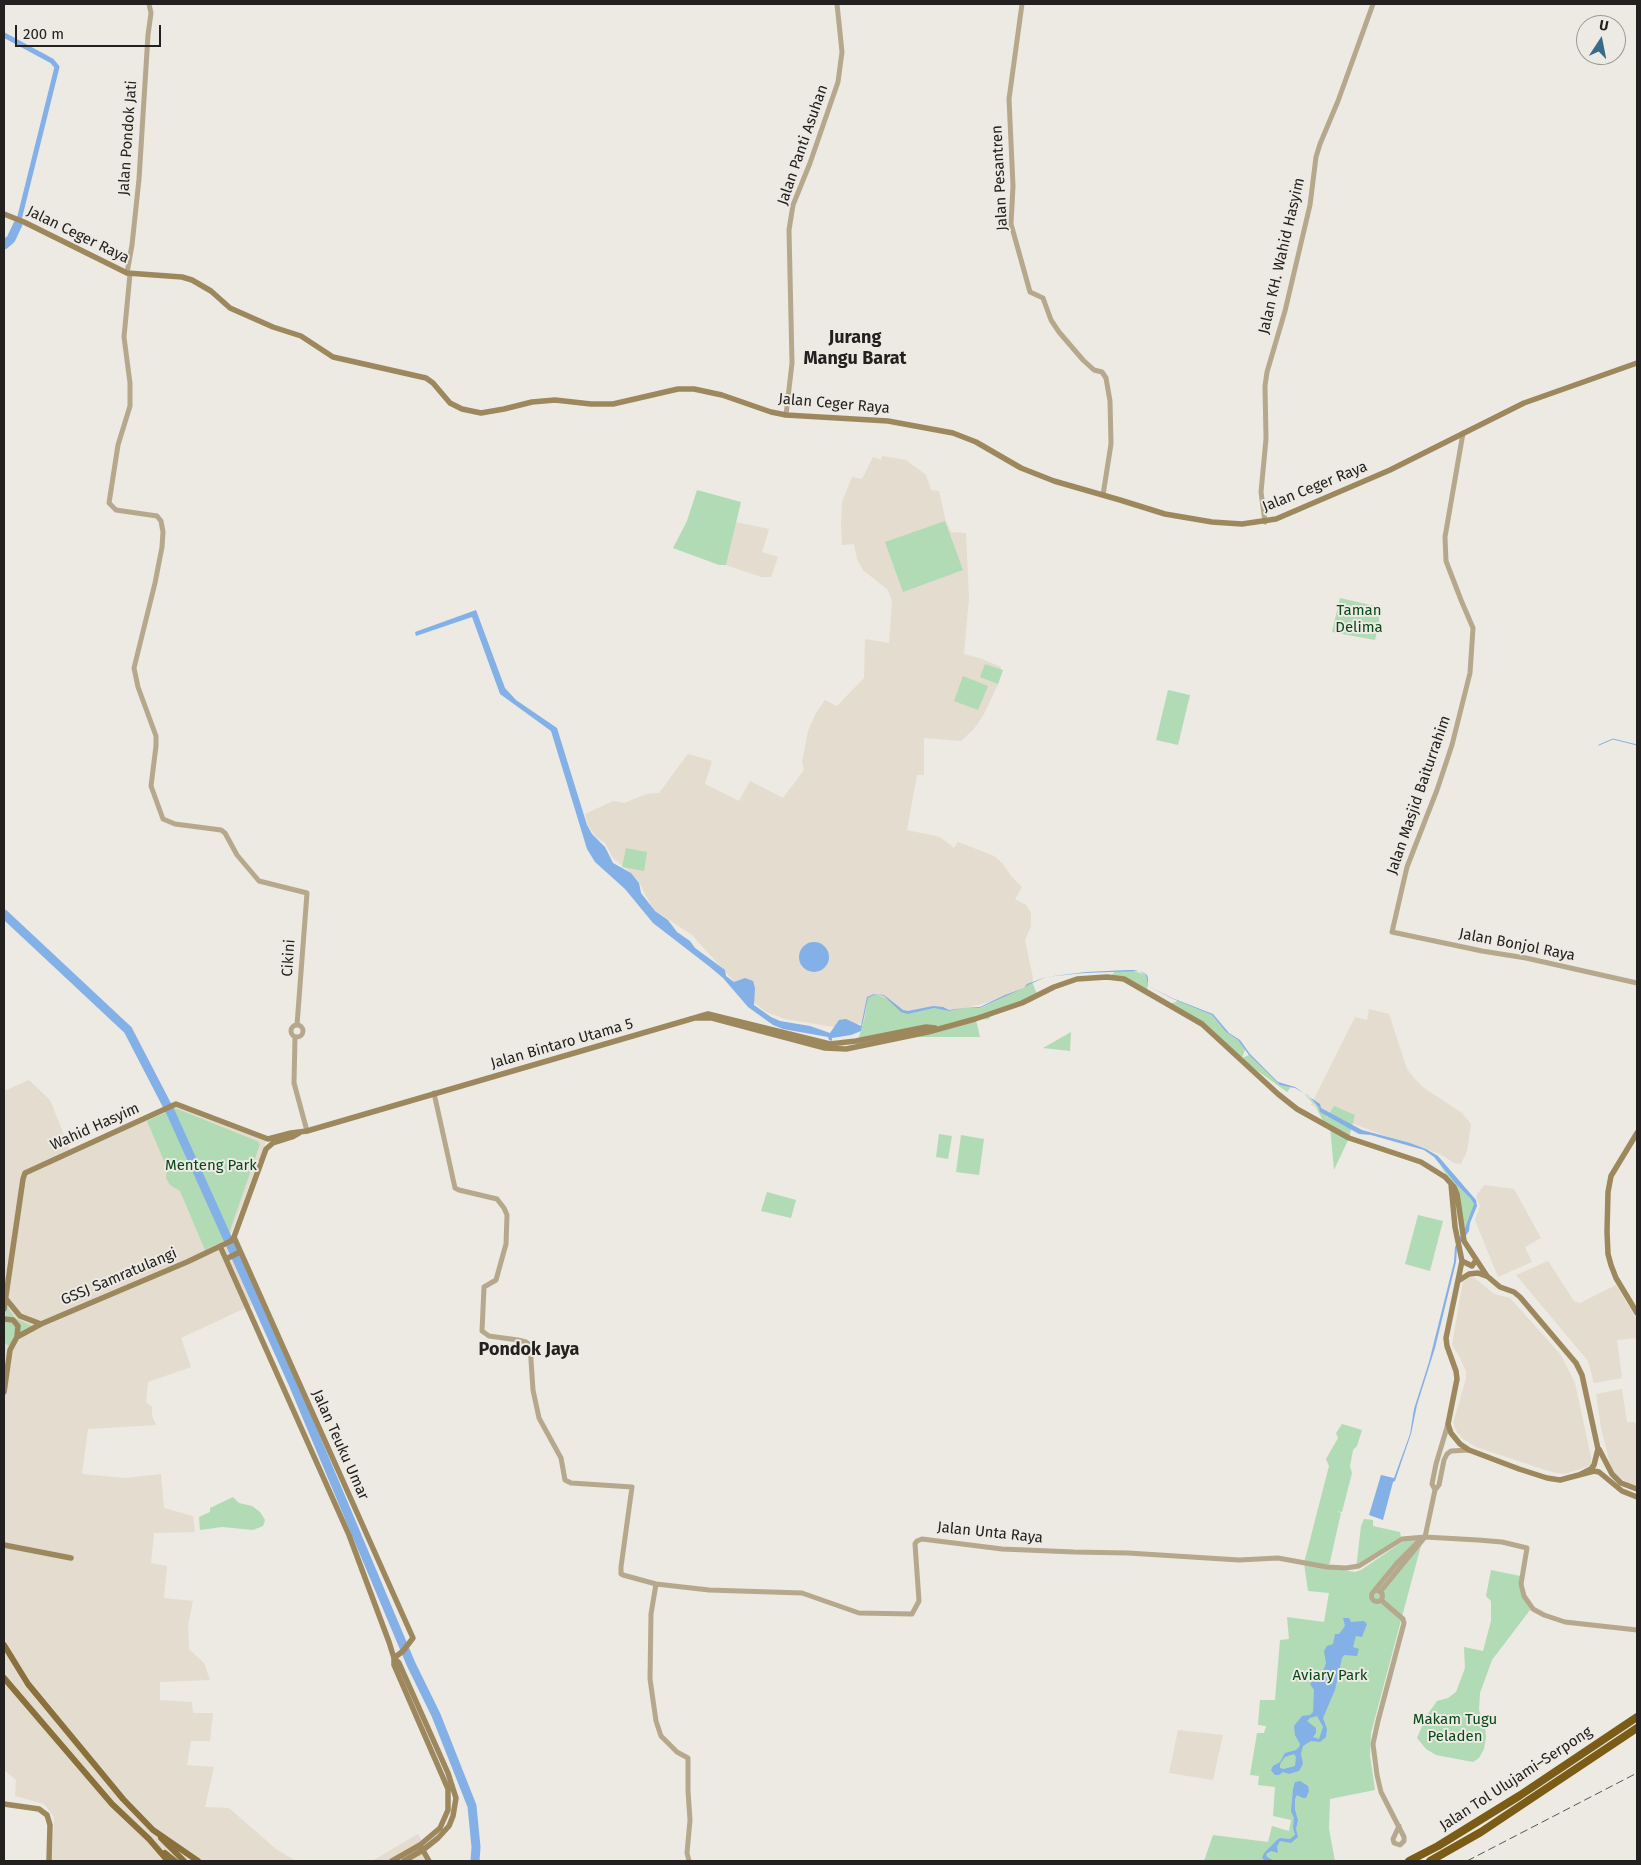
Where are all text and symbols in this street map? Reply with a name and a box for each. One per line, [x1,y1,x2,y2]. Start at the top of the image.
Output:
scale bar [18,15,164,47]
north arrow [1576,15,1626,65]
text: U [1598,17,1610,35]
text: 200 m [23,25,64,43]
street label: Jalan Pondok Jati [115,80,141,196]
street label: Jalan Panti Asuhan [774,82,832,208]
street label: Jalan Pesantren [988,125,1012,231]
street label: Jalan KH. Wahid Hasyim [1255,176,1309,336]
street label: Jalan Ceger Raya [24,202,132,268]
district label: Jurang Mangu Barat [803,327,907,369]
street label: Jalan Ceger Raya [778,390,890,418]
street label: Jalan Ceger Raya [1260,458,1370,516]
park label: Taman Delima [1335,602,1383,637]
street label: Jalan Masjid Baiturrahim [1383,713,1455,877]
street label: Jalan Bonjol Raya [1457,925,1577,965]
street label: Cikini [279,939,299,977]
street label: Jalan Bintaro Utama 5 [489,1015,635,1073]
street label: Wahid Hasyim [48,1099,142,1155]
park label: Menteng Park [165,1157,257,1175]
street label: GSSJ Samratulangi [58,1244,180,1310]
district label: Pondok Jaya [479,1339,579,1361]
street label: Jalan Teuku Umar [308,1387,372,1503]
street label: Jalan Unta Raya [936,1519,1044,1547]
park label: Aviary Park [1292,1667,1368,1685]
park label: Makam Tugu Peladen [1413,1711,1497,1746]
street label: Jalan Tol Ulujami–Serpong [1436,1723,1596,1835]

